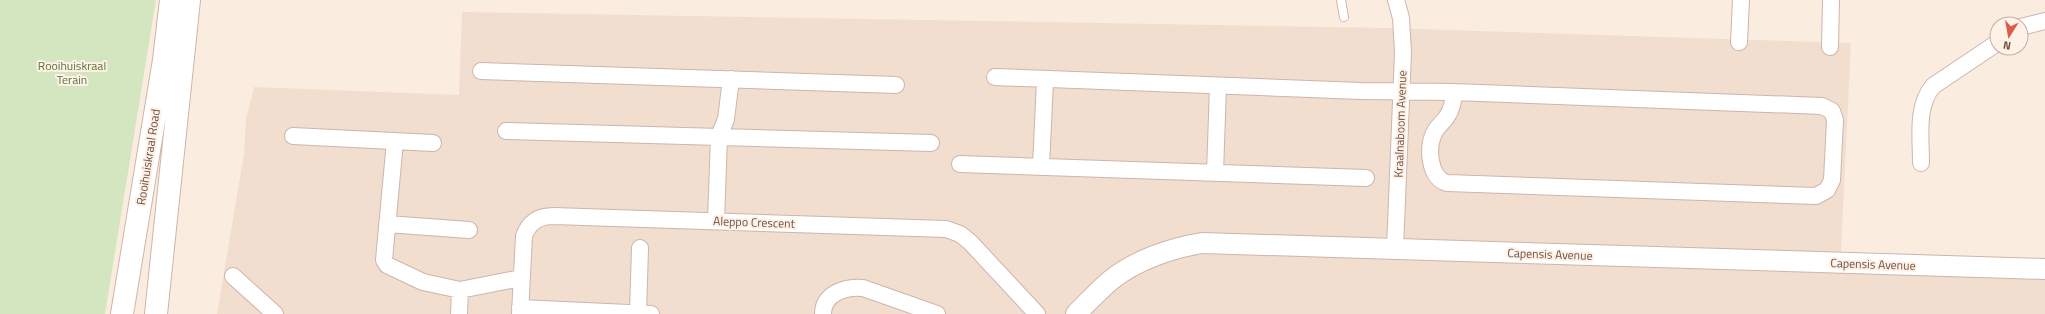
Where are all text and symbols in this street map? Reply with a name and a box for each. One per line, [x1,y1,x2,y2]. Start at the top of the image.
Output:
north arrow [1989,16,2029,56]
text: N [2002,37,2012,54]
park label: Rooihuiskraal Terain [38,56,106,89]
street label: Kraalnaboom Avenue [1389,70,1411,178]
street label: Rooihuiskraal Road [131,108,165,206]
street label: Aleppo Crescent [713,211,796,233]
street label: Capensis Avenue [1507,243,1593,265]
street label: Capensis Avenue [1830,253,1916,275]

